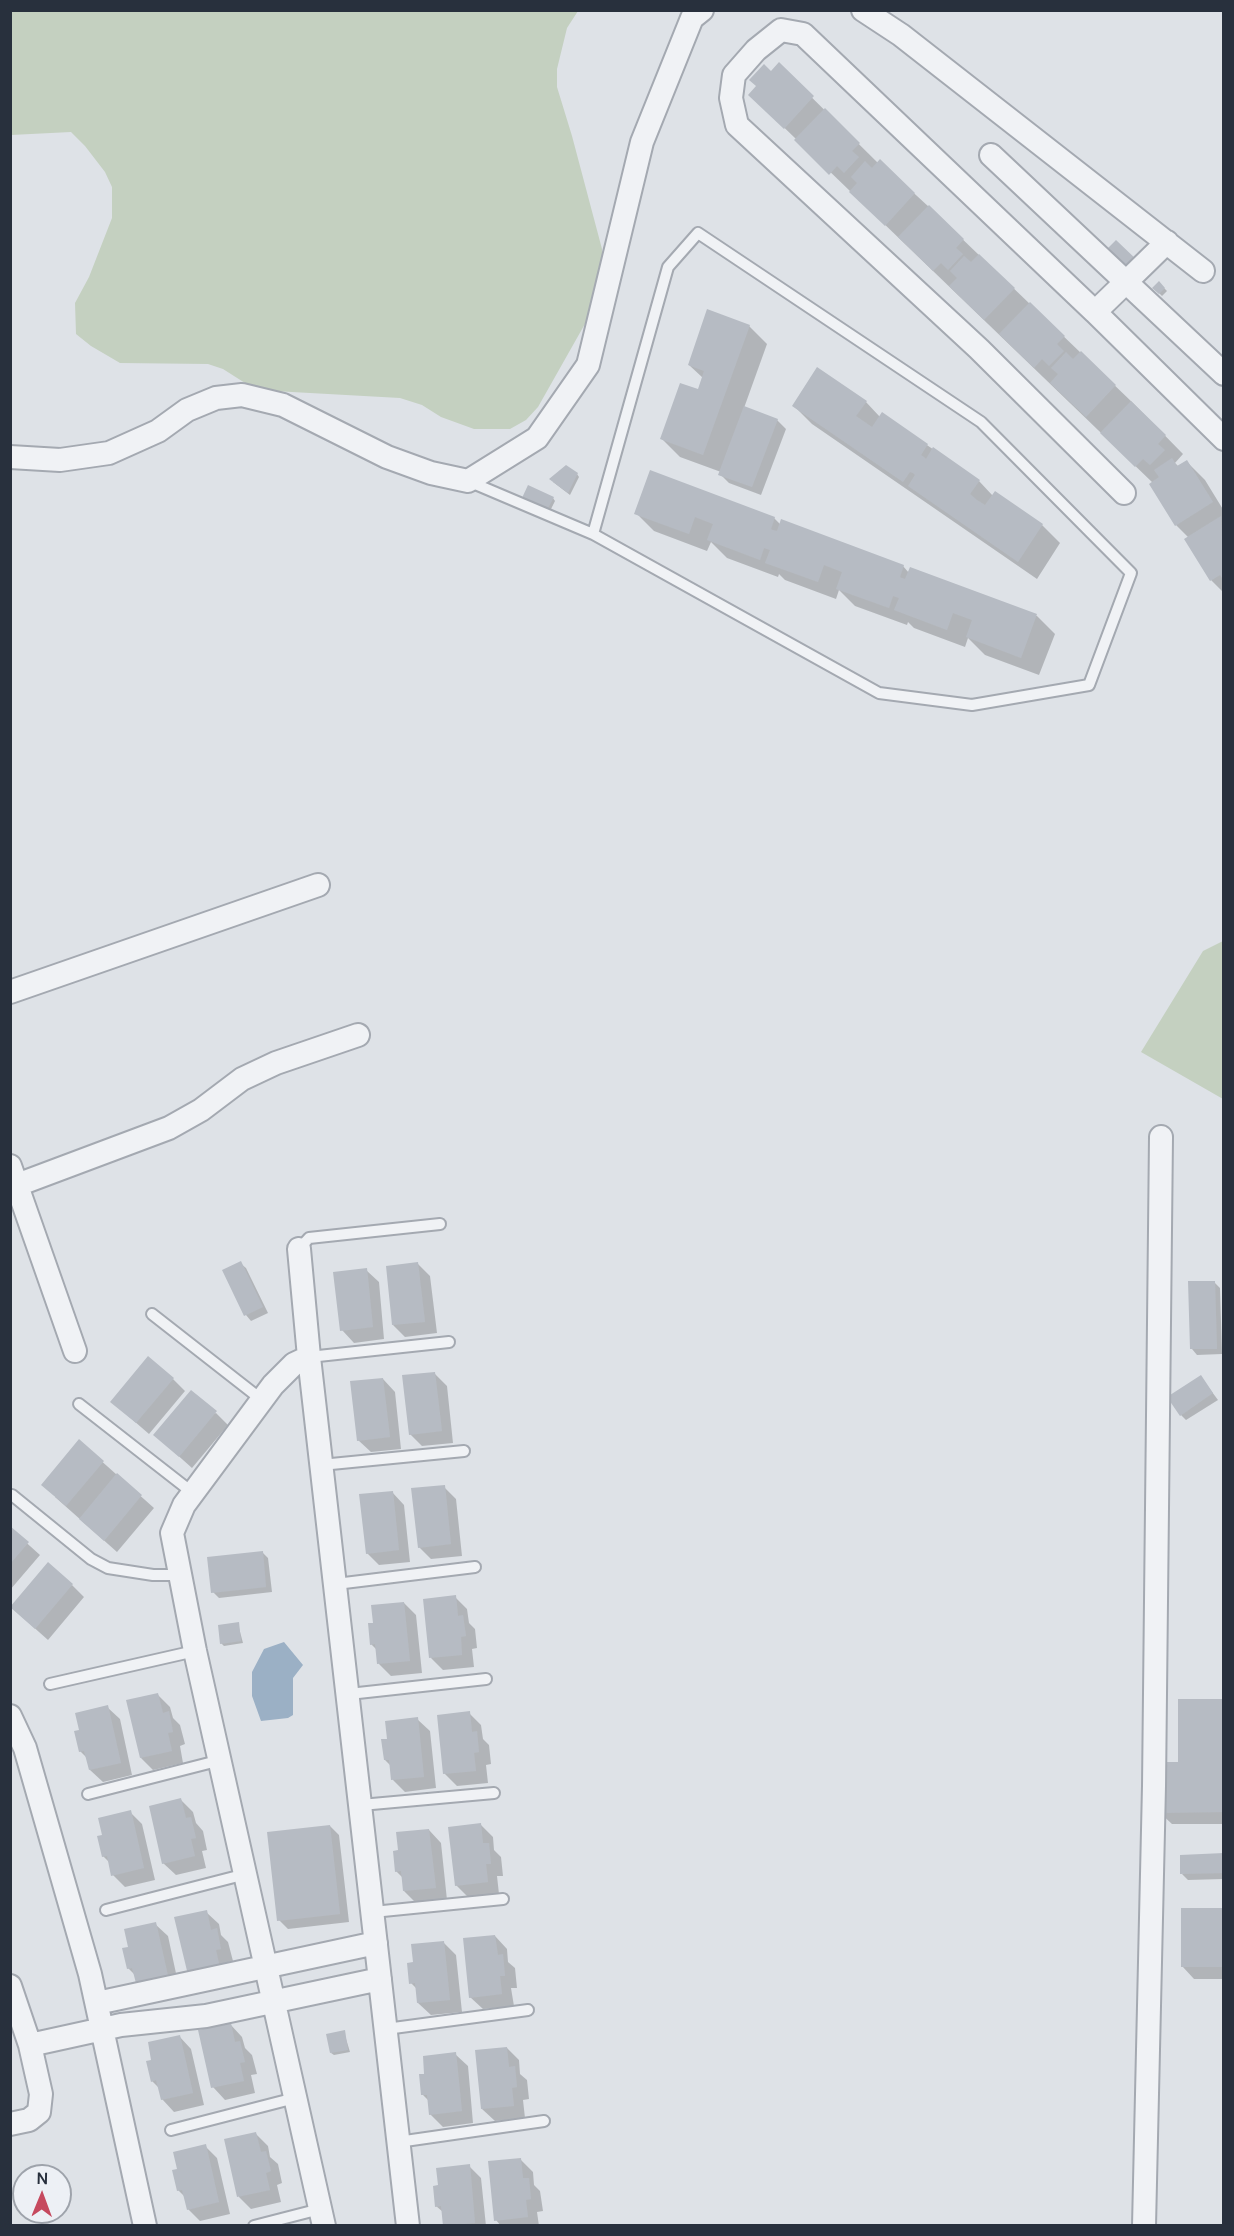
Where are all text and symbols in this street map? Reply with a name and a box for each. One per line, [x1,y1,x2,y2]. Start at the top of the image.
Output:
north arrow [12,2164,72,2224]
text: N [36,2167,48,2189]

